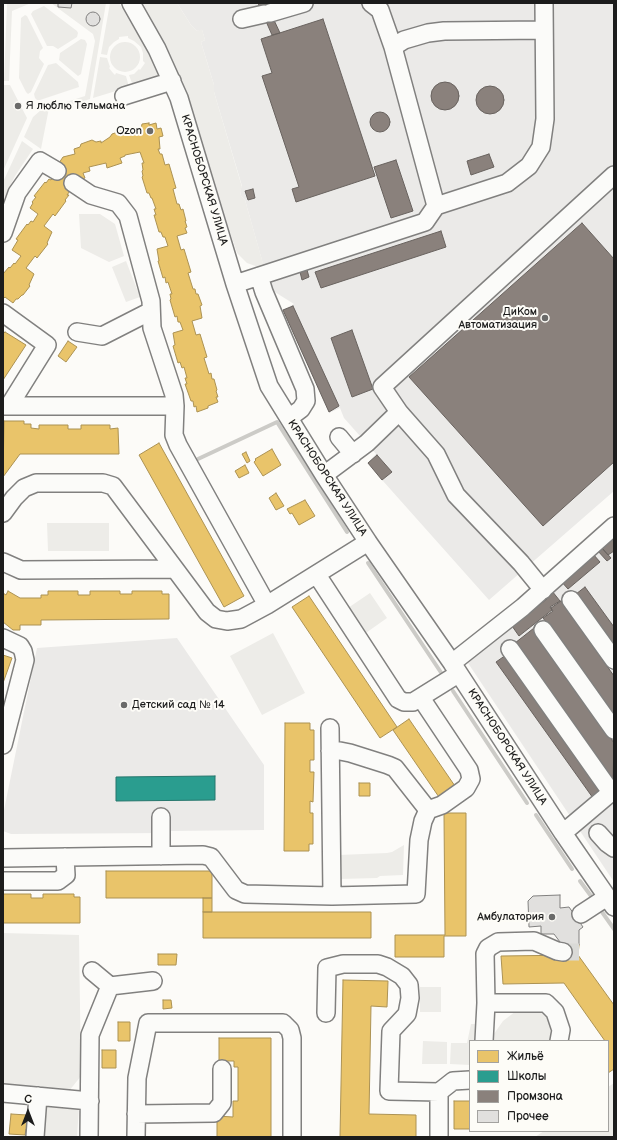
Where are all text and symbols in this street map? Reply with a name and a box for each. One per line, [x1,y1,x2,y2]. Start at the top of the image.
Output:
place label: Я люблю Тельмана [26,99,125,113]
marker: Я люблю Тельмана [13,101,23,111]
street label: КРАСНОБОРСКАЯ УЛИЦА [178,113,230,247]
place label: Ozon [116,124,142,138]
marker: Ozon [145,126,155,136]
place label: ДиКом Автоматизация [458,305,537,331]
marker: ДиКом Автоматизация [540,313,550,323]
street label: КРАСНОБОРСКАЯ УЛИЦА [284,417,370,539]
street label: КРАСНОБОРСКАЯ УЛИЦА [464,686,550,808]
place label: Детский сад № 14 [132,698,225,712]
marker: Детский сад № 14 [119,700,129,710]
place label: Амбулатория [477,910,544,924]
marker: Амбулатория [547,912,557,922]
legend [469,1040,609,1132]
text: Жильё [507,1049,544,1064]
text: Школы [507,1069,546,1084]
text: Промзона [507,1089,563,1104]
north arrow [8,1092,48,1132]
text: С [24,1093,32,1106]
text: Прочее [507,1109,549,1124]

